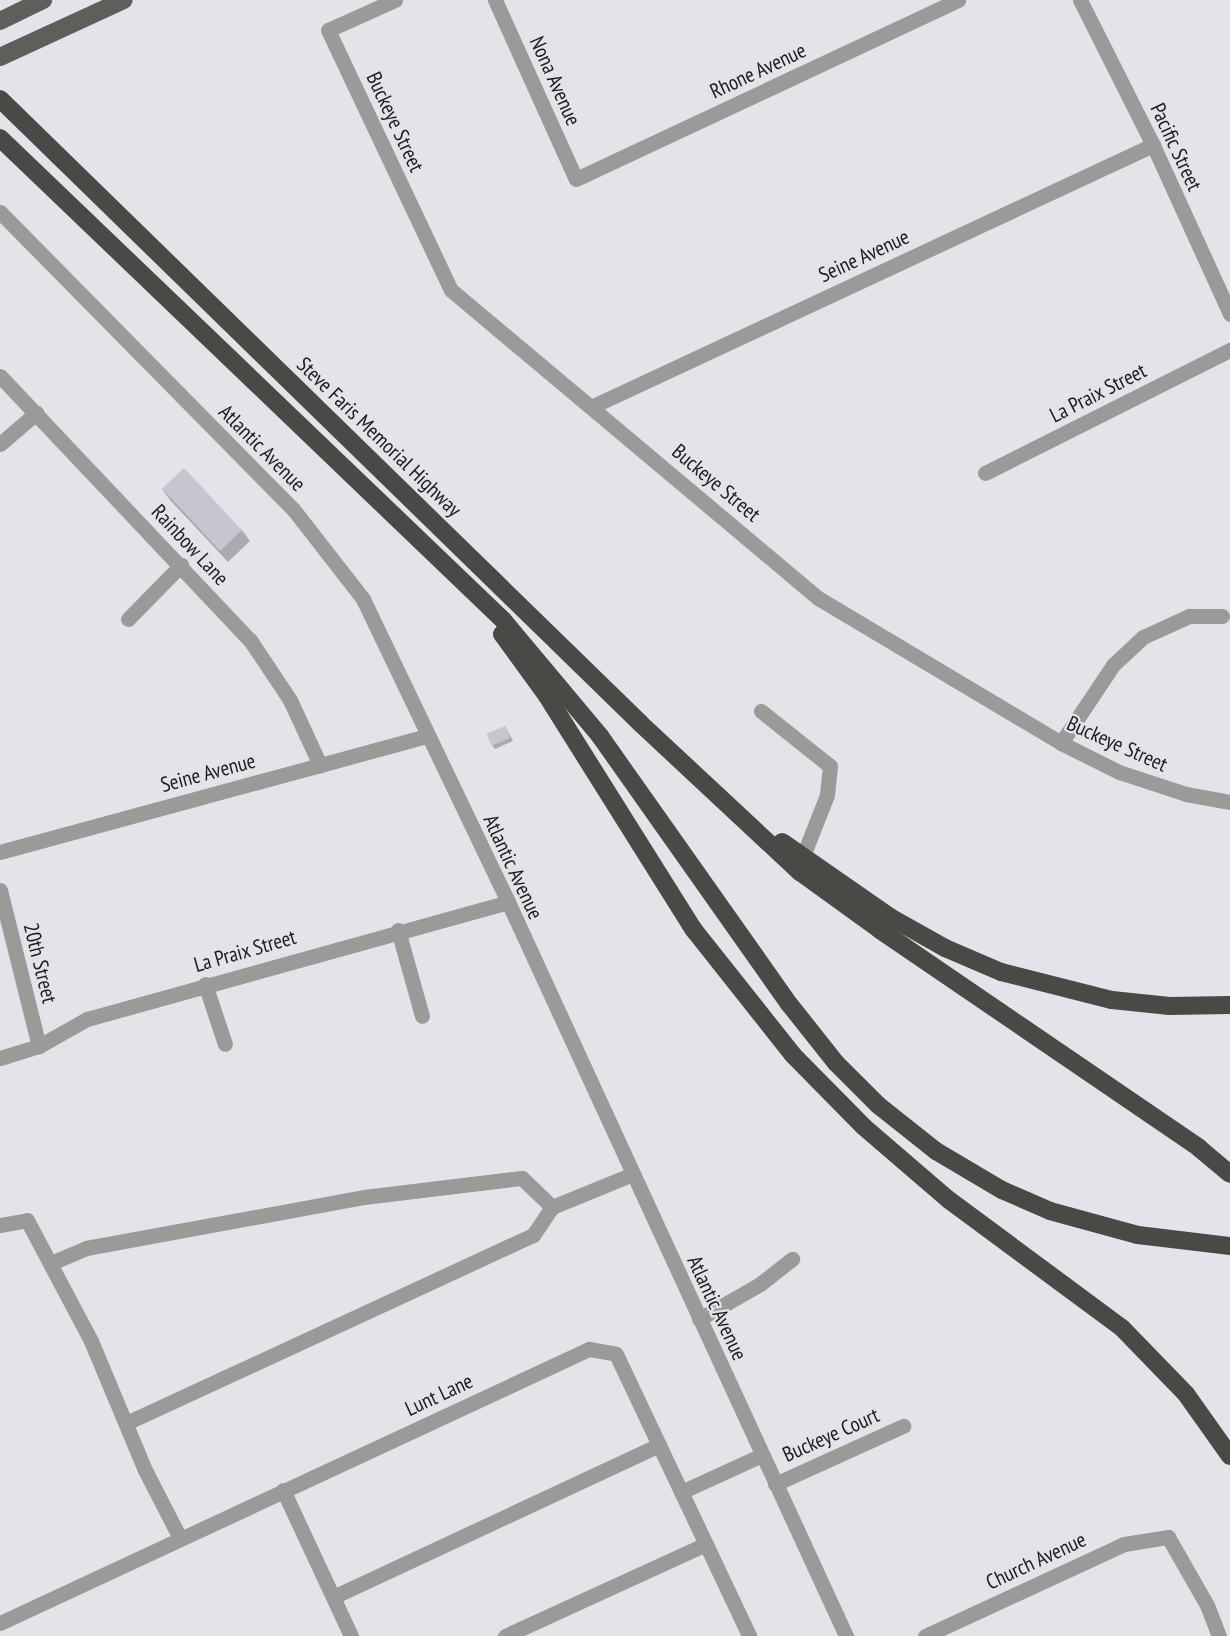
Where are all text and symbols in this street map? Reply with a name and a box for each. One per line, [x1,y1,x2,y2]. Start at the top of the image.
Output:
street label: Nona Avenue [524,32,586,130]
street label: Rhone Avenue [706,38,810,104]
street label: Buckeye Street [361,68,429,176]
street label: Pacific Street [1145,99,1207,195]
street label: Seine Avenue [814,224,914,288]
street label: Steve Faris Memorial Highway [292,352,466,522]
street label: La Praix Street [1045,358,1151,428]
street label: Atlantic Avenue [213,399,311,497]
street label: Buckeye Street [667,439,765,527]
street label: Rainbow Lane [146,499,234,591]
street label: Buckeye Street [1063,711,1171,777]
street label: Seine Avenue [158,748,258,798]
street label: Atlantic Avenue [478,810,548,924]
street label: 20th Street [18,920,62,1006]
street label: La Praix Street [191,924,299,978]
street label: Atlantic Avenue [682,1251,752,1365]
street label: Lunt Lane [401,1368,477,1422]
street label: Buckeye Court [779,1403,883,1467]
street label: Church Avenue [982,1527,1090,1595]

